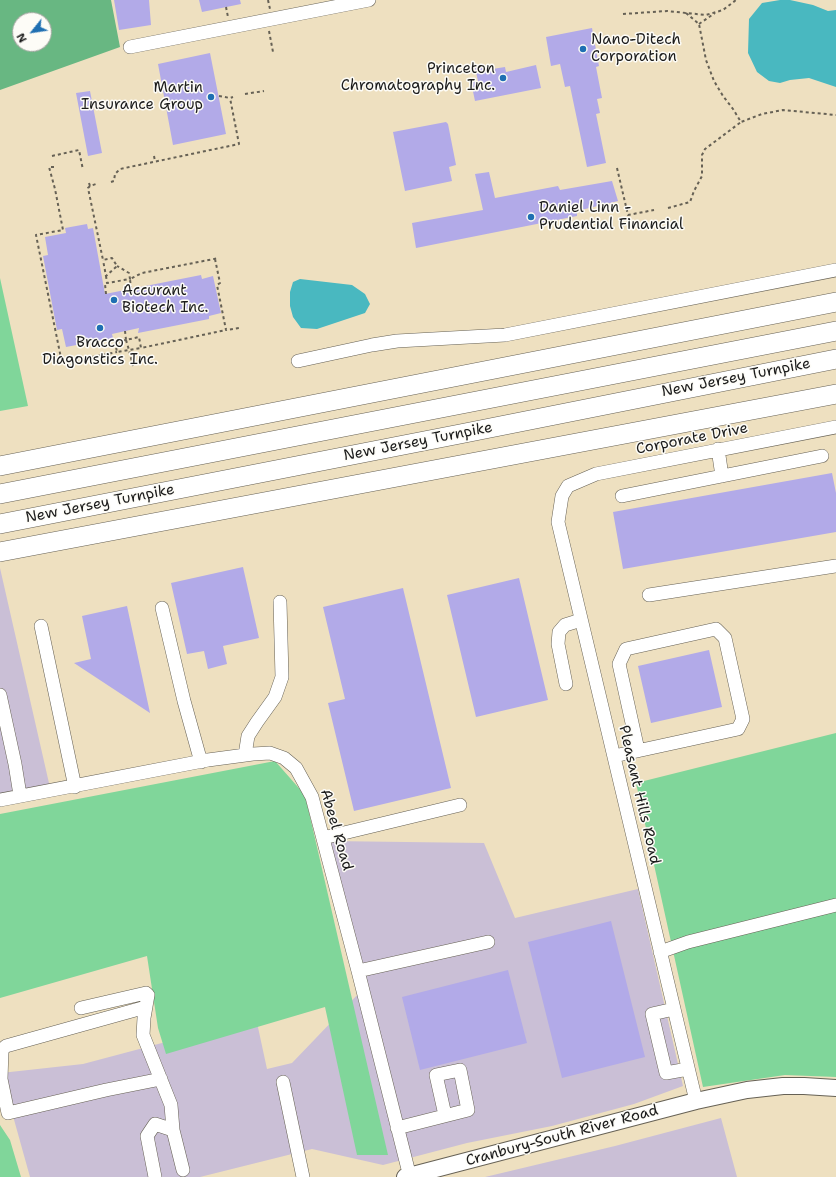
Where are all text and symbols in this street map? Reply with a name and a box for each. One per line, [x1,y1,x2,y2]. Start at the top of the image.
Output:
north arrow [12,12,52,52]
text: N [13,30,31,45]
place label: Nano-Ditech Corporation [591,31,681,66]
marker: Nano-Ditech Corporation [578,44,588,54]
place label: Princeton Chromatography Inc. [341,60,495,95]
marker: Princeton Chromatography Inc. [498,73,508,83]
place label: Martin Insurance Group [81,79,203,114]
marker: Martin Insurance Group [206,92,216,102]
place label: Daniel Linn - Prudential Financial [539,199,683,234]
marker: Daniel Linn - Prudential Financial [526,212,536,222]
place label: Accurant Biotech Inc. [122,282,208,317]
marker: Accurant Biotech Inc. [109,295,119,305]
marker: Bracco Diagonstics Inc. [95,323,105,333]
place label: Bracco Diagonstics Inc. [42,334,158,369]
street label: New Jersey Turnpike [660,355,812,401]
street label: New Jersey Turnpike [342,419,494,465]
street label: Corporate Drive [634,419,750,459]
street label: New Jersey Turnpike [24,481,176,527]
street label: Pleasant Hills Road [614,724,664,866]
street label: Abeel Road [316,787,356,873]
street label: Cranbury-South River Road [464,1102,660,1170]

